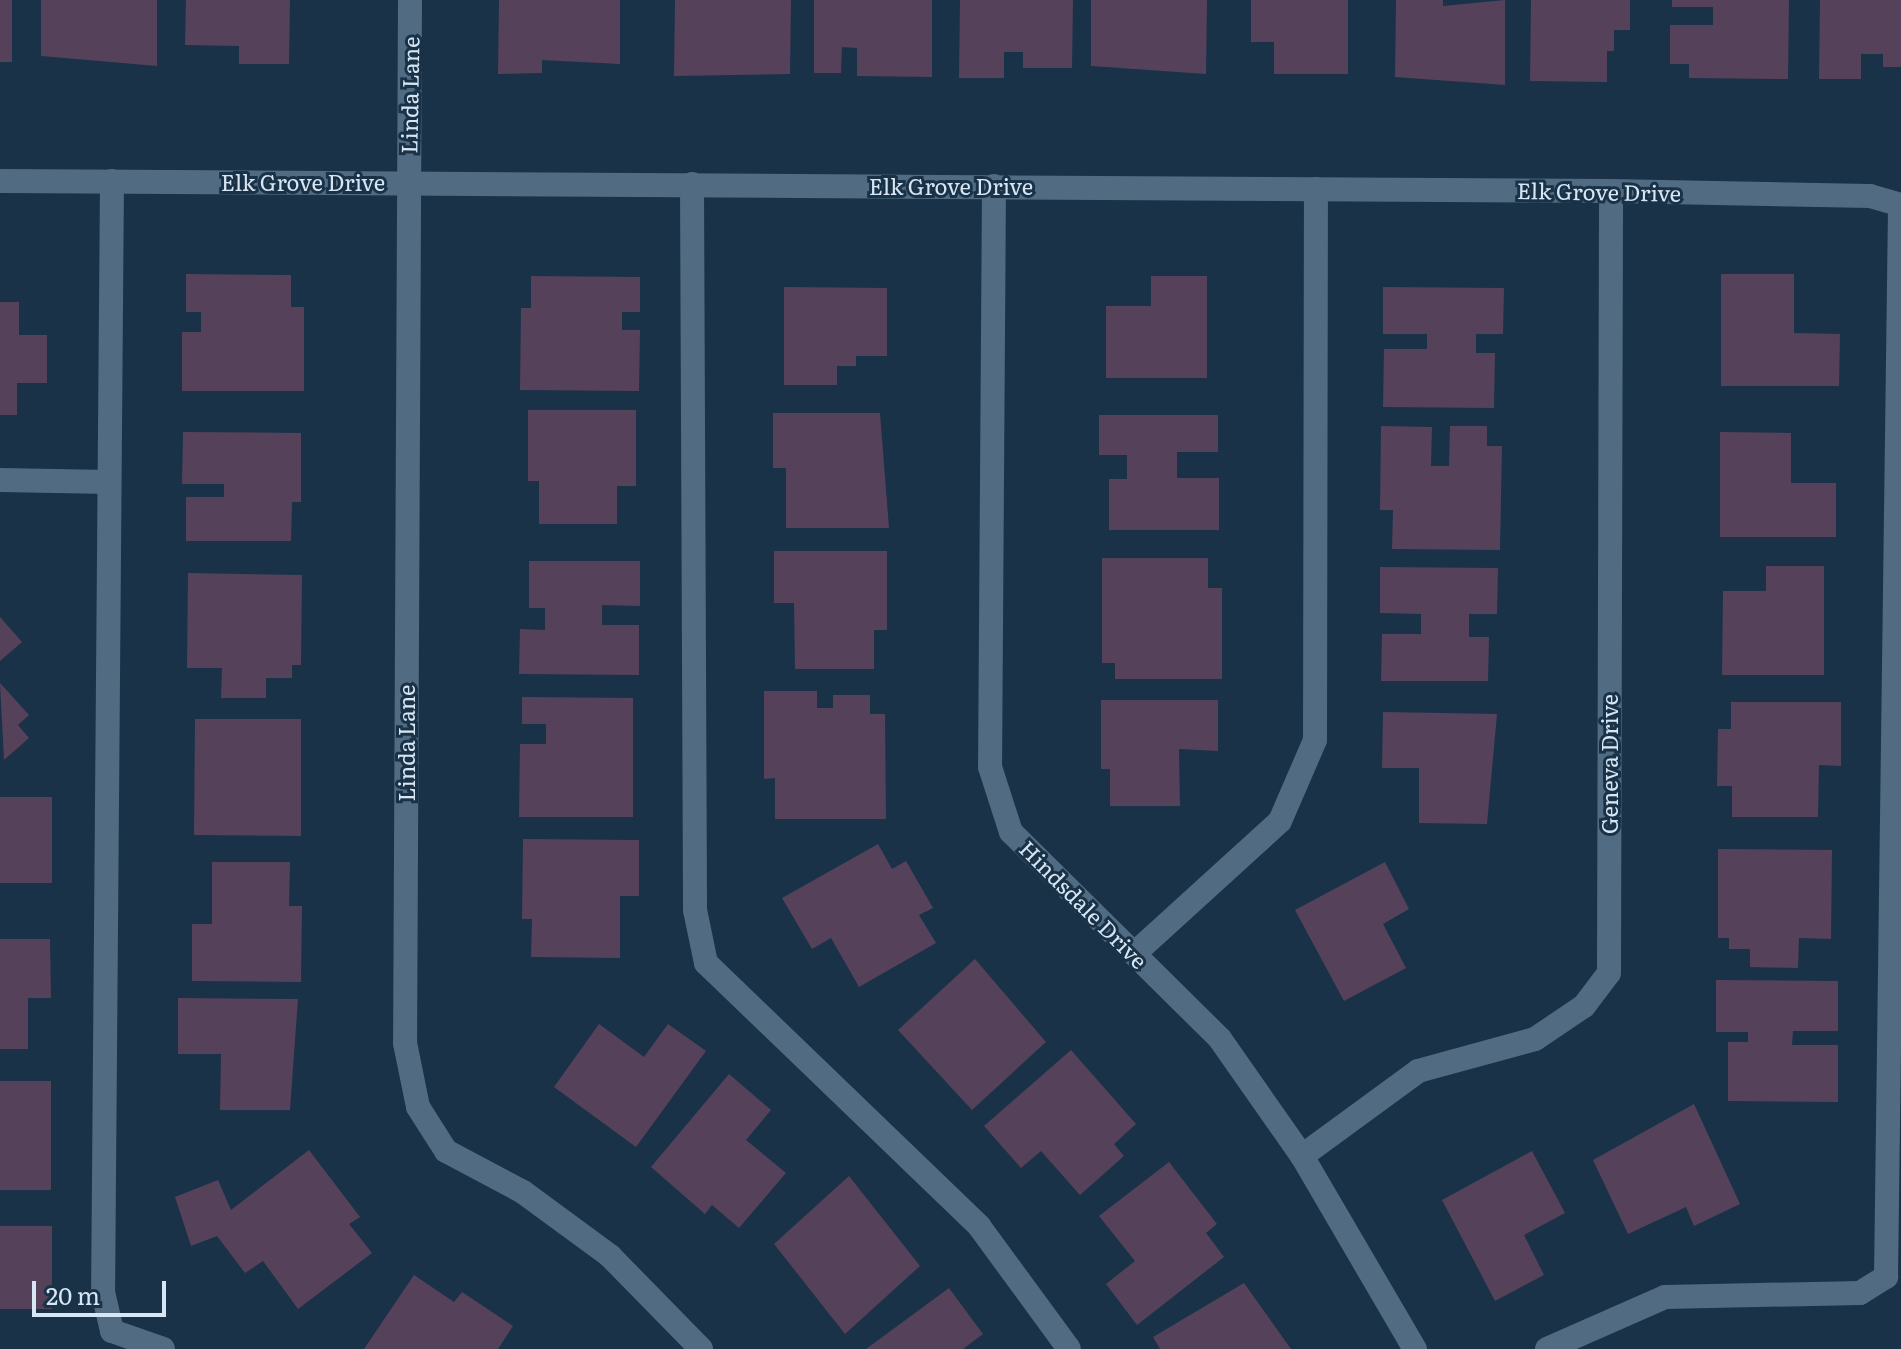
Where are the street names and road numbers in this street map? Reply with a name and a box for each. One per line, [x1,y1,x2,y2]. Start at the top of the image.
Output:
street label: Linda Lane [395,36,423,154]
street label: Elk Grove Drive [221,169,385,195]
street label: Elk Grove Drive [869,173,1033,199]
street label: Elk Grove Drive [1517,176,1681,206]
street label: Linda Lane [393,685,419,801]
street label: Geneva Drive [1596,694,1622,834]
street label: Hindsdale Drive [1015,835,1153,973]

